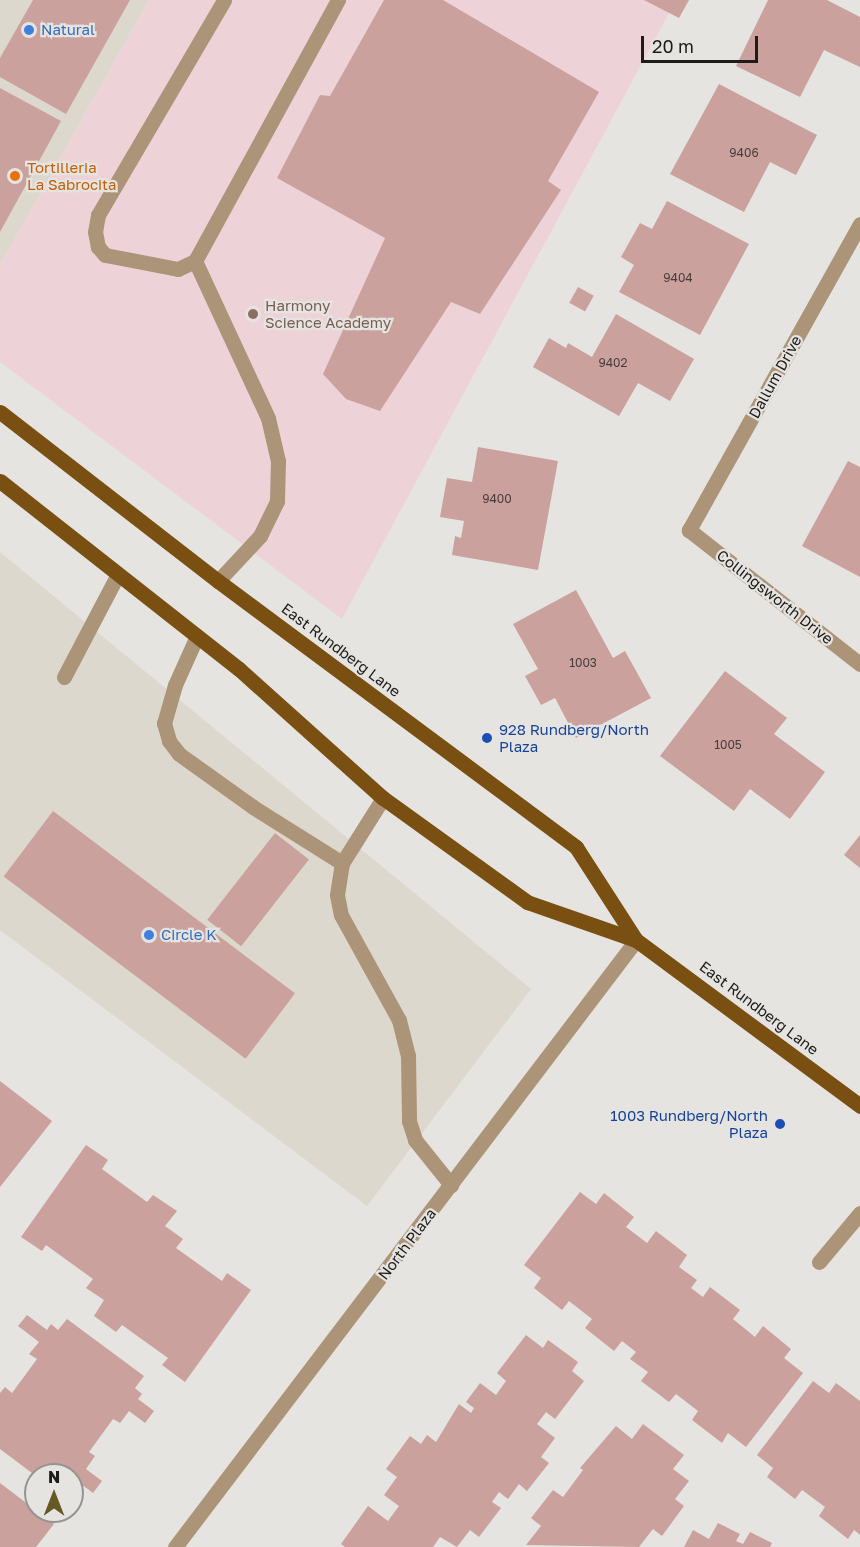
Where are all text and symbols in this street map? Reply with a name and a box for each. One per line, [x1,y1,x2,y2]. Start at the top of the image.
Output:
place label: Natural [41,21,95,39]
marker: Natural [22,23,36,37]
scale bar [644,24,761,62]
text: 20 m [652,35,694,57]
house number: 9406 [729,146,759,160]
place label: Tortilleria La Sabrocita [27,158,117,193]
marker: Tortilleria La Sabrocita [8,169,22,183]
house number: 9404 [663,271,693,285]
place label: Harmony Science Academy [265,296,391,331]
marker: Harmony Science Academy [246,307,260,321]
street label: Dallum Drive [745,332,805,422]
house number: 9402 [599,356,627,370]
house number: 9400 [482,492,512,506]
street label: Collingsworth Drive [713,546,837,648]
street label: East Rundberg Lane [278,599,404,701]
house number: 1003 [569,656,597,670]
place label: 928 Rundberg/North Plaza [499,720,649,755]
marker: 928 Rundberg/North Plaza [480,731,494,745]
house number: 1005 [714,738,742,752]
place label: Circle K [161,926,217,944]
marker: Circle K [142,928,156,942]
street label: East Rundberg Lane [696,957,822,1059]
place label: 1003 Rundberg/North Plaza [610,1106,768,1141]
marker: 1003 Rundberg/North Plaza [773,1117,787,1131]
street label: North Plaza [374,1205,440,1283]
north arrow [24,1463,84,1523]
text: N [48,1467,60,1487]

